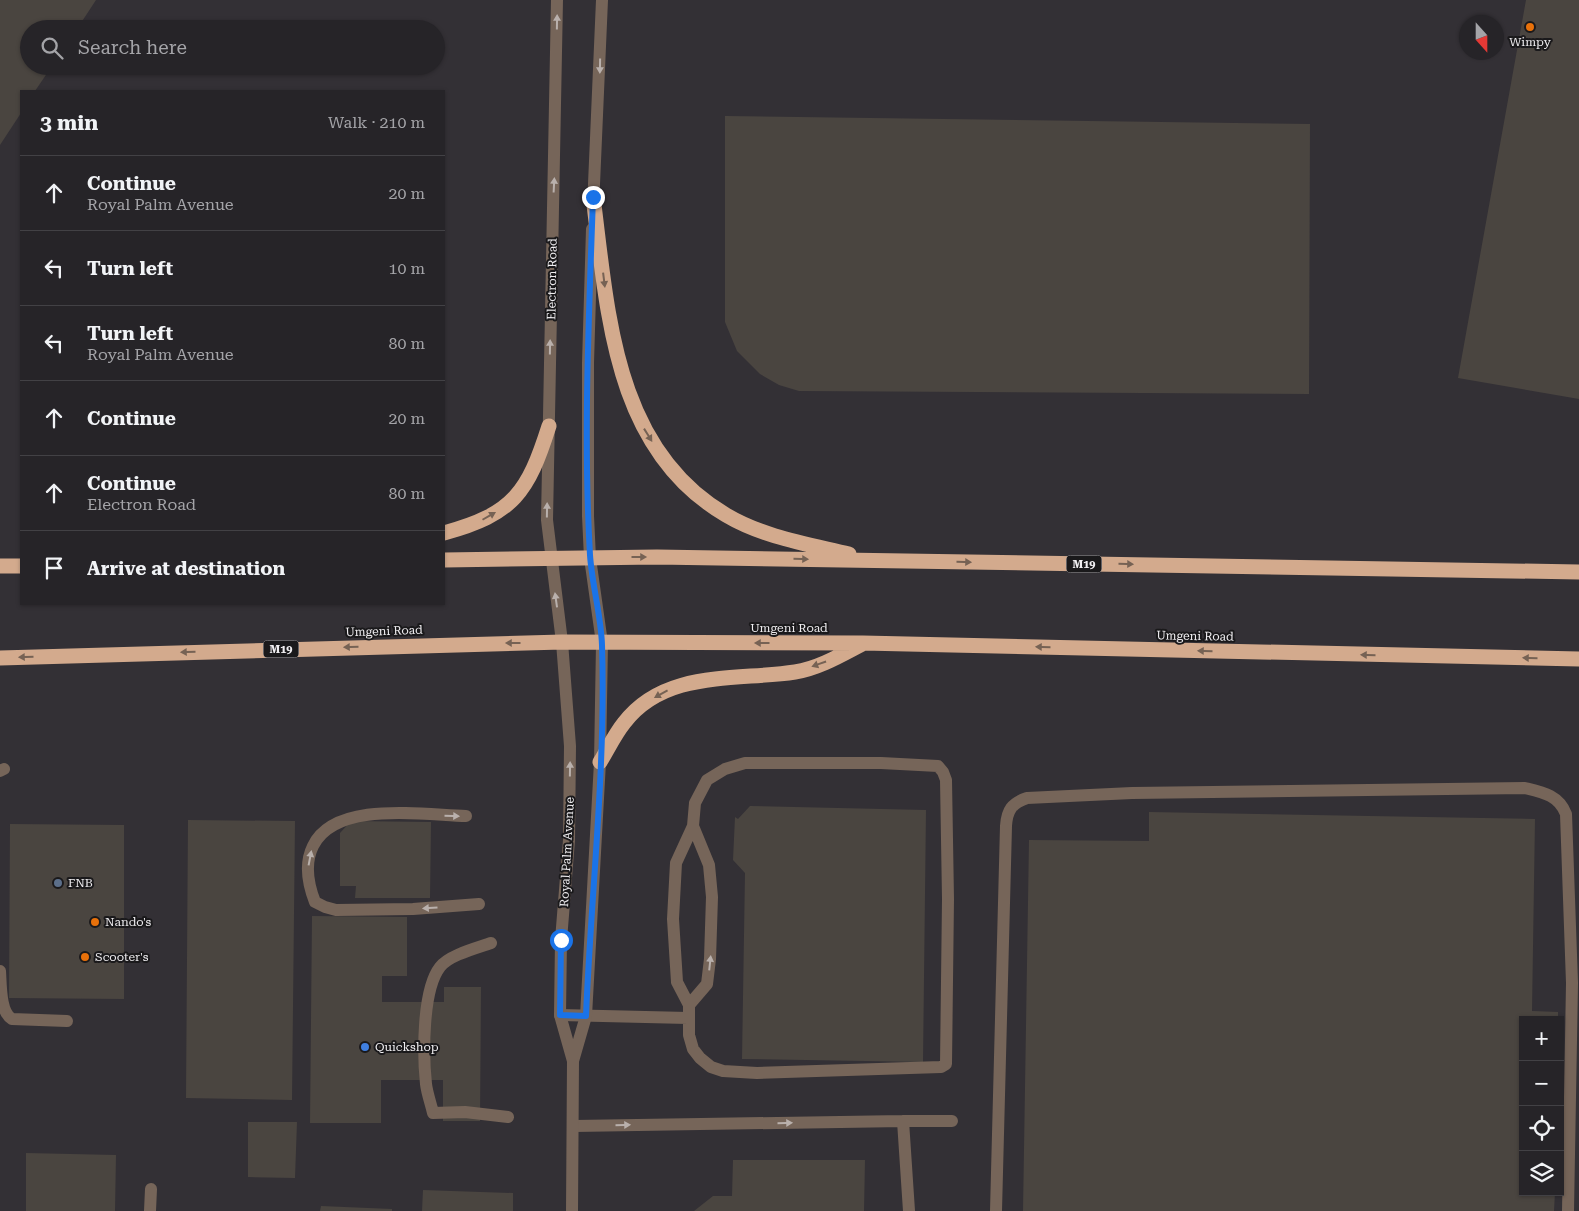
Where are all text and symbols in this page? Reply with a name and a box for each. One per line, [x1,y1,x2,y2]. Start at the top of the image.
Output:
one-way arrow [553,14,561,30]
north arrow [1459,15,1504,60]
search box [20,20,445,75]
marker: Wimpy [1524,21,1536,33]
icon: search [38,34,66,62]
place label: Wimpy [1509,35,1552,49]
text: Search here [78,36,187,59]
one-way arrow [596,58,604,74]
text: 3 min [40,111,98,135]
text: Walk · 210 m [328,113,425,132]
text: Continue [87,172,176,195]
one-way arrow [550,177,558,193]
icon: ahead [40,179,68,207]
text: 20 m [388,184,425,203]
route end [582,186,605,209]
text: Royal Palm Avenue [87,195,234,214]
street label: Electron Road [544,238,560,320]
icon: left [40,254,68,282]
text: Turn left [87,257,173,280]
text: 10 m [388,259,425,278]
one-way arrow [600,272,608,288]
text: Turn left [87,322,173,345]
icon: left [40,329,68,357]
text: 80 m [388,334,425,353]
one-way arrow [546,339,554,355]
text: Royal Palm Avenue [87,345,234,364]
icon: ahead [40,404,68,432]
text: Continue [87,407,176,430]
text: 20 m [388,409,425,428]
one-way arrow [644,428,653,441]
text: Continue [87,472,176,495]
icon: ahead [40,479,68,507]
text: 80 m [388,484,425,503]
text: Electron Road [87,495,196,514]
one-way arrow [543,501,551,517]
one-way arrow [483,512,496,521]
one-way arrow [631,553,647,561]
icon: arrive [40,554,68,582]
one-way arrow [793,556,809,564]
road number: M19 [1066,556,1102,572]
text: Arrive at destination [87,557,285,580]
one-way arrow [956,558,972,566]
one-way arrow [1118,561,1134,569]
one-way arrow [552,592,560,608]
street label: Umgeni Road [750,621,828,635]
street label: Umgeni Road [345,623,423,639]
street label: Umgeni Road [1156,628,1234,644]
one-way arrow [505,639,521,647]
one-way arrow [754,639,770,647]
road number: M19 [264,641,298,658]
one-way arrow [342,643,358,651]
one-way arrow [1035,643,1051,651]
one-way arrow [1197,647,1213,655]
one-way arrow [180,648,196,656]
one-way arrow [1360,651,1376,659]
one-way arrow [18,653,34,661]
one-way arrow [1522,654,1538,662]
one-way arrow [812,661,827,668]
one-way arrow [654,690,669,698]
one-way arrow [566,761,574,777]
street label: Royal Palm Avenue [557,796,577,907]
one-way arrow [444,812,460,820]
one-way arrow [306,850,314,865]
place label: FNB [68,876,93,890]
marker: FNB [52,877,64,889]
one-way arrow [422,904,438,912]
place label: Nando's [105,915,152,929]
marker: Nando's [89,916,101,928]
route start [550,929,573,952]
place label: Scooter's [95,950,149,964]
marker: Scooter's [79,951,91,963]
one-way arrow [706,954,714,970]
map controls [1519,1016,1564,1196]
button: + [1519,1016,1564,1061]
place label: Quickshop [375,1040,439,1054]
marker: Quickshop [359,1041,371,1053]
button: − [1519,1061,1564,1106]
button: locate [1519,1106,1564,1151]
one-way arrow [777,1119,793,1127]
one-way arrow [615,1121,631,1129]
button: layers [1519,1151,1564,1196]

